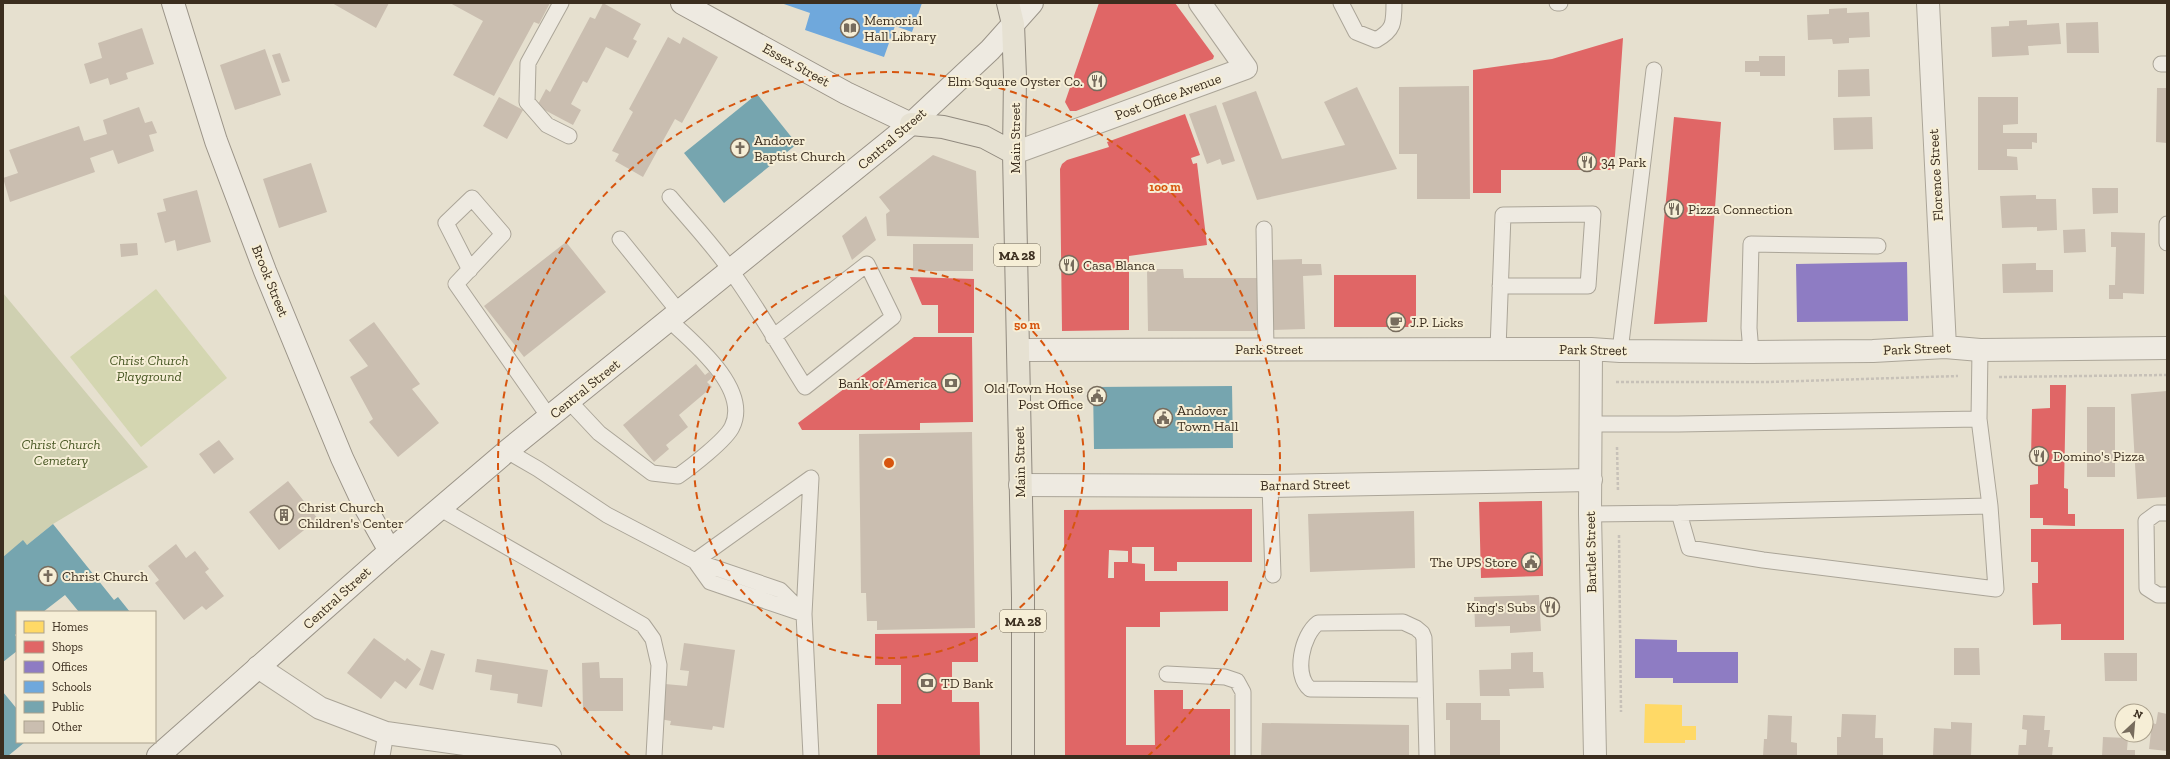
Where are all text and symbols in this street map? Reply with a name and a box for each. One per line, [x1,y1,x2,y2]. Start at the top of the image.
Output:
place label: Memorial Hall Library [864,12,937,45]
library icon: Memorial Hall Library [839,17,861,39]
street label: Essex Street [759,40,833,91]
restaurant icon: Elm Square Oyster Co. [1086,70,1108,92]
street label: Post Office Avenue [1113,70,1224,124]
place label: Elm Square Oyster Co. [948,73,1083,90]
street label: Main Street [1007,102,1024,173]
street label: Central Street [854,104,930,173]
street label: Florence Street [1925,128,1947,222]
place label: Andover Baptist Church [754,132,846,165]
church icon: Andover Baptist Church [729,137,751,159]
restaurant icon: 34 Park [1576,151,1598,173]
place label: 34 Park [1601,154,1647,171]
text: 100 m [1149,180,1181,194]
restaurant icon: Pizza Connection [1663,198,1685,220]
place label: Pizza Connection [1688,201,1793,218]
street label: Brook Street [248,243,292,320]
road number: MA 28 [994,244,1040,266]
restaurant icon: Casa Blanca [1058,254,1080,276]
place label: Casa Blanca [1083,257,1155,274]
cafe icon: J.P. Licks [1385,311,1407,333]
place label: J.P. Licks [1410,314,1463,331]
text: 50 m [1014,318,1040,332]
street label: Park Street [1883,339,1952,359]
street label: Park Street [1235,341,1304,358]
street label: Park Street [1559,341,1628,359]
park label: Christ Church Playground [109,352,189,385]
street label: Central Street [547,355,624,422]
bank icon: Bank of America [940,372,962,394]
place label: Bank of America [838,375,937,392]
place label: Old Town House Post Office [984,380,1083,413]
public building icon: Old Town House Post Office [1086,385,1108,407]
place label: Andover Town Hall [1177,402,1239,435]
public building icon: Andover Town Hall [1152,407,1174,429]
street label: Main Street [1011,426,1029,498]
park label: Christ Church Cemetery [21,436,101,469]
restaurant icon: Domino's Pizza [2028,445,2050,467]
place label: Domino's Pizza [2053,448,2145,465]
centre of rings [882,456,896,470]
street label: Barnard Street [1260,476,1351,494]
place label: Christ Church Children's Center [298,499,404,532]
building icon: Christ Church Children's Center [273,504,295,526]
street label: Bartlet Street [1582,510,1600,593]
public building icon: The UPS Store [1520,551,1542,573]
place label: The UPS Store [1430,554,1517,571]
street label: Central Street [300,563,375,633]
church icon: Christ Church [37,565,59,587]
place label: Christ Church [62,568,148,585]
restaurant icon: King's Subs [1539,596,1561,618]
place label: King's Subs [1466,599,1536,616]
road number: MA 28 [1000,610,1046,632]
legend [16,611,156,743]
text: Homes [52,620,88,634]
text: Shops [52,640,83,654]
text: Offices [52,660,88,674]
bank icon: TD Bank [916,672,938,694]
place label: TD Bank [941,675,994,692]
text: Schools [52,680,91,694]
text: Public [52,700,85,714]
north arrow [2114,703,2154,743]
text: N [2132,707,2145,722]
text: Other [52,720,83,734]

